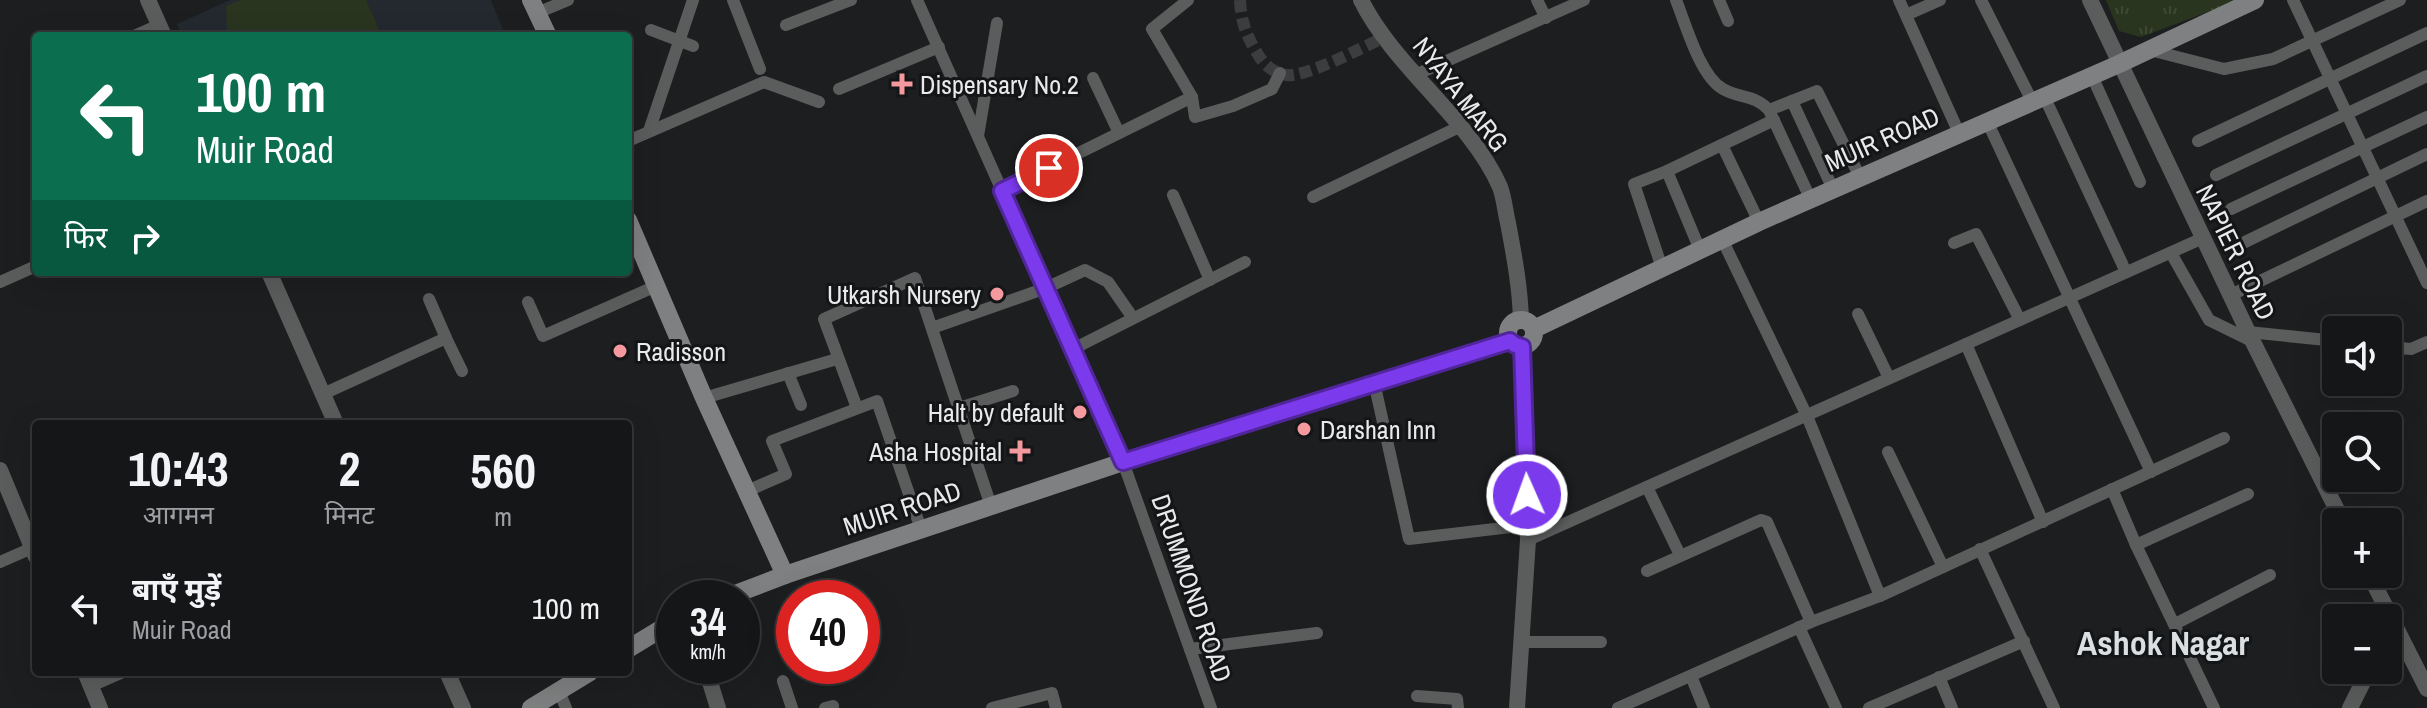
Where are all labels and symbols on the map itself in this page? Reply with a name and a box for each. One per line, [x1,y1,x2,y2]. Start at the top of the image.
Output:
street label: NYAYA MARG [1405,30,1517,158]
place label: Dispensary No.2 [920,67,1079,102]
marker: Dispensary No.2 [891,73,913,95]
street label: MUIR ROAD [1819,98,1945,180]
pin [1015,134,1083,202]
street label: NAPIER ROAD [2188,178,2284,326]
place label: Utkarsh Nursery [827,277,981,312]
marker: Utkarsh Nursery [988,285,1006,303]
place label: Radisson [636,334,726,369]
marker: Radisson [611,342,629,360]
place label: Halt by default [928,395,1064,430]
marker: Halt by default [1071,403,1089,421]
place label: Darshan Inn [1320,412,1436,447]
marker: Darshan Inn [1295,420,1313,438]
place label: Asha Hospital [868,434,1002,469]
marker: Asha Hospital [1009,440,1031,462]
position arrow [1485,453,1569,537]
street label: MUIR ROAD [839,473,965,543]
street label: DRUMMOND ROAD [1143,489,1241,687]
speed limit sign: 40 [776,580,880,684]
district label: Ashok Nagar [2077,620,2249,666]

